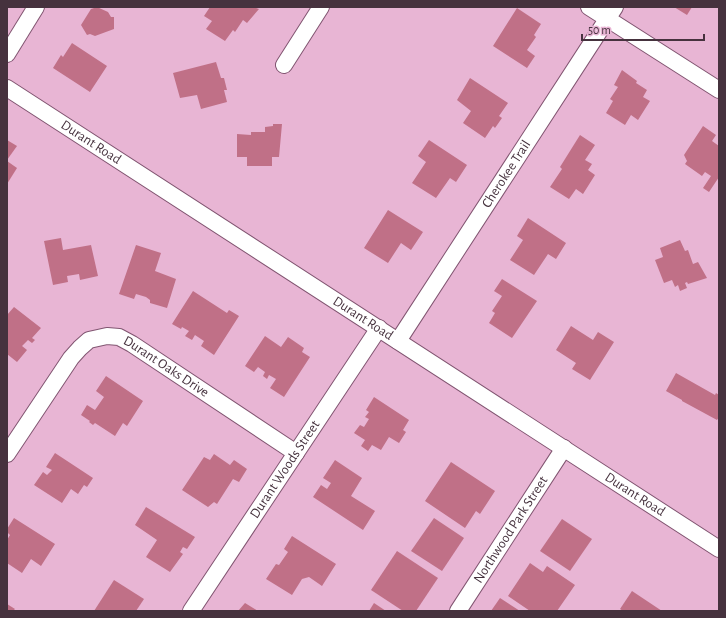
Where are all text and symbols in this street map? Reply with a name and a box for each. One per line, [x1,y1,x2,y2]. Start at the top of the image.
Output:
scale bar [582,16,704,42]
text: 50 m [588,24,611,36]
street label: Durant Road [58,118,124,167]
street label: Cherokee Trail [479,138,533,210]
street label: Durant Road [330,294,396,343]
street label: Durant Oaks Drive [121,334,211,400]
street label: Durant Woods Street [248,418,323,521]
street label: Durant Road [602,470,668,519]
street label: Northwood Park Street [471,473,551,586]

